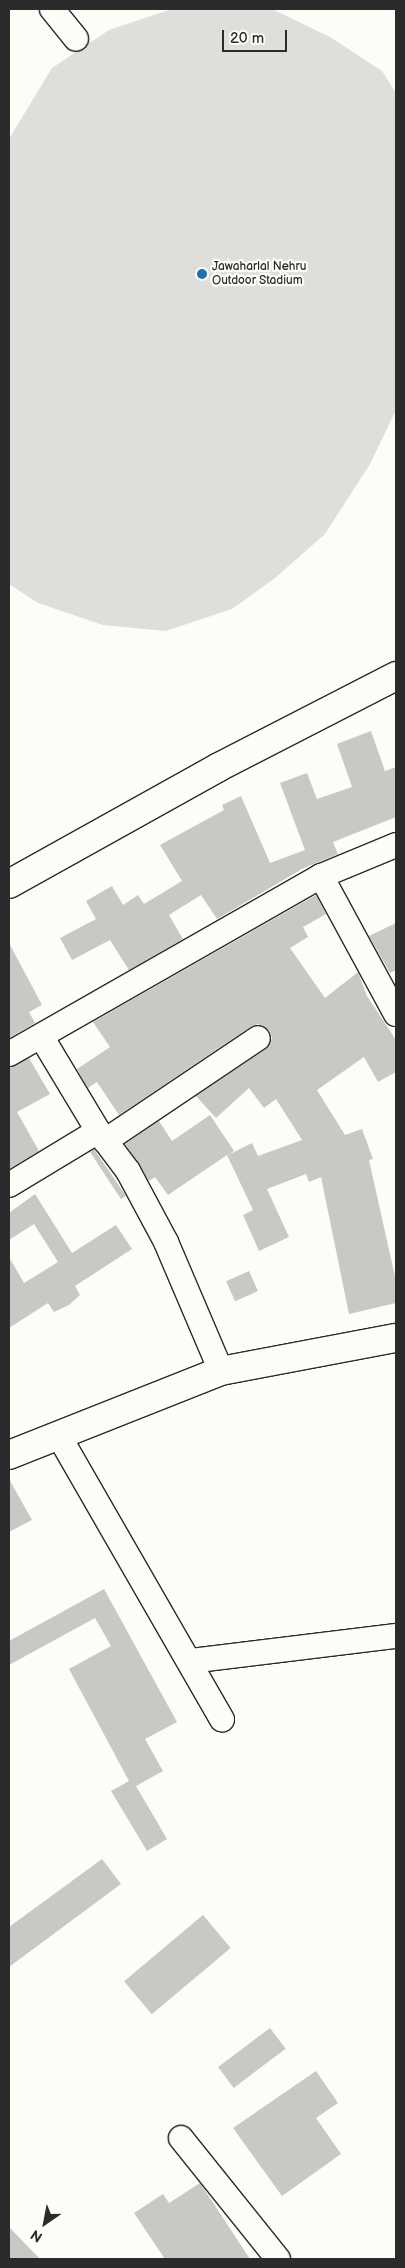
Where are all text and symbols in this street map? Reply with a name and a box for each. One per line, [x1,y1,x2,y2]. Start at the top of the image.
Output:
scale bar [225,20,290,52]
text: 20 m [230,29,264,48]
place label: Jawaharlal Nehru Outdoor Stadium [212,260,306,288]
marker: Jawaharlal Nehru Outdoor Stadium [196,268,208,280]
north arrow [20,2198,70,2248]
text: N [28,2226,46,2246]

